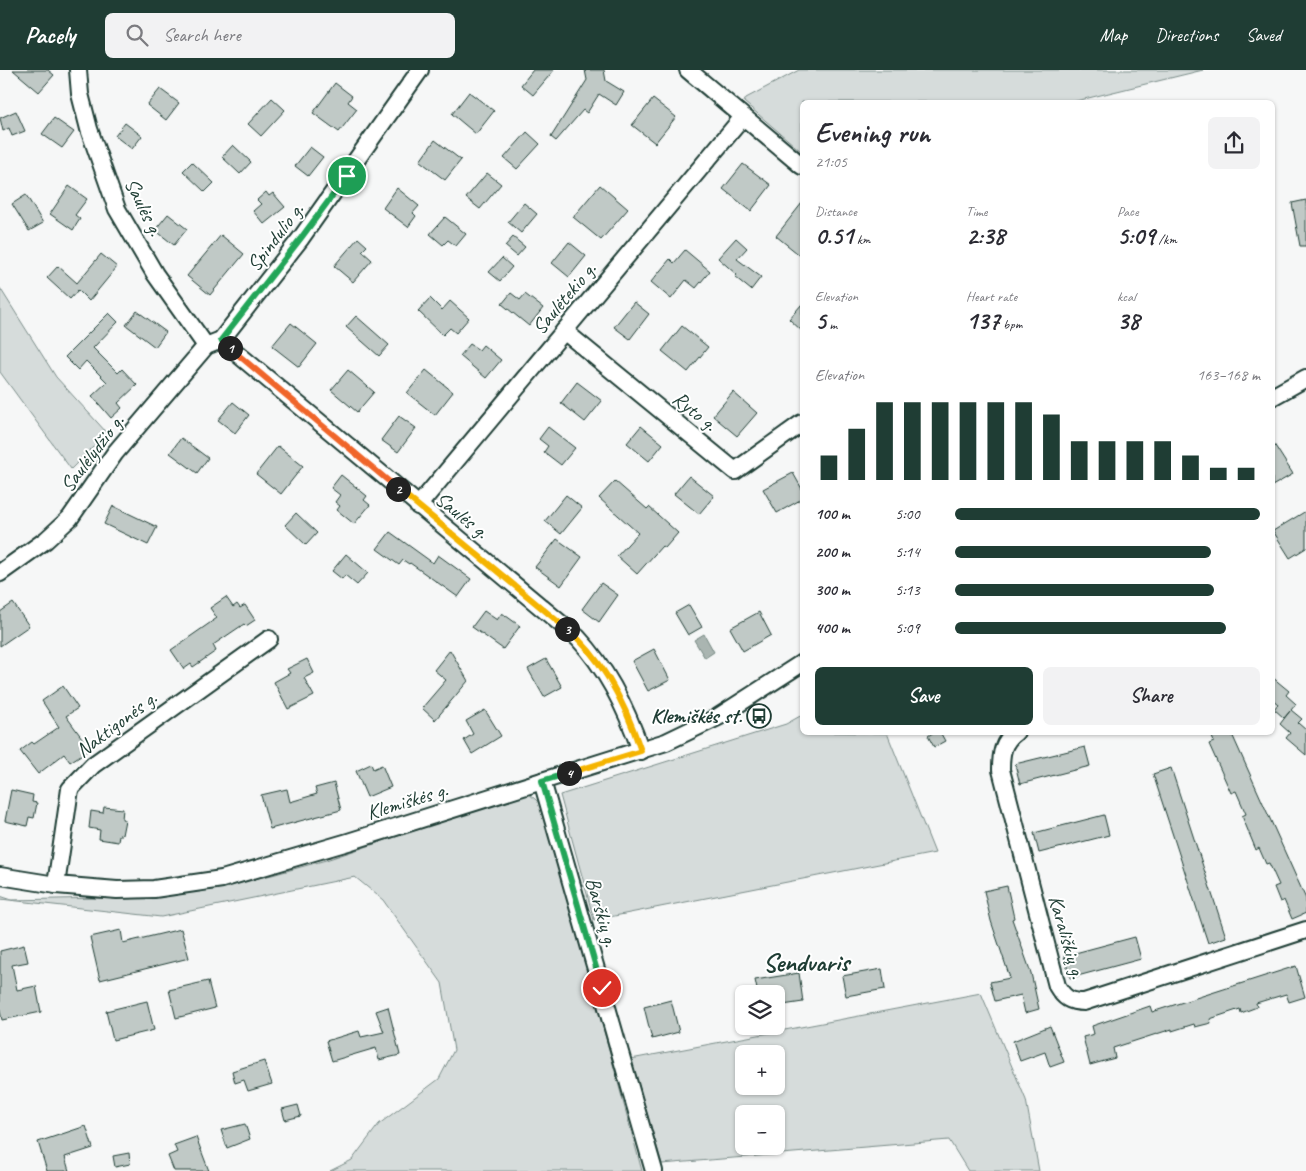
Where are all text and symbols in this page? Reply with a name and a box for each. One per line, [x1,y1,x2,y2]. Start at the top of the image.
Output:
search box [105,13,455,58]
text: Pacely [25,20,75,50]
icon: search [123,21,151,49]
text: Search here [163,23,241,47]
text: Map [1100,24,1127,46]
text: Directions [1155,24,1218,46]
text: Saved [1246,24,1281,46]
text: Evening run [815,115,930,150]
button: share [1208,117,1260,169]
text: 21:05 [815,152,847,172]
pin [326,155,368,197]
icon: arrive [333,162,361,190]
street label: Saulės g. [119,174,169,241]
street label: Spindulio g. [241,197,310,276]
text: Distance [815,203,857,220]
text: Time [966,203,987,220]
text: Pace [1117,203,1139,220]
text: 0.51 [815,220,853,252]
text: 2:38 [966,220,1005,252]
text: 5:09 [1117,220,1155,252]
text: km [853,231,870,248]
text: /km [1155,231,1177,248]
street label: Saulėtekio g. [526,256,602,340]
text: Elevation [815,288,858,305]
text: Heart rate [966,288,1017,305]
text: kcal [1117,288,1136,305]
text: 5 [815,305,826,337]
text: 137 [966,305,1000,337]
text: 38 [1117,305,1140,337]
text: m [826,316,837,333]
text: bpm [1000,316,1022,333]
pin: 1 [218,336,242,360]
text: 1 [227,340,234,357]
text: Elevation [815,365,864,385]
text: 163–168 m [1197,365,1260,385]
street label: Ryto g. [667,385,723,437]
street label: Saulėlydžio g. [54,408,130,497]
pin: 2 [386,476,410,502]
text: 2 [395,481,402,498]
street label: Saulės g. [430,486,495,545]
text: 100 m [815,504,850,524]
text: 5:00 [895,504,920,524]
text: 200 m [815,542,850,562]
text: 5:14 [895,542,920,562]
text: 300 m [815,580,850,600]
text: 5:13 [895,580,920,600]
pin: 3 [554,616,580,642]
text: 400 m [815,618,850,638]
text: 5:09 [895,618,920,638]
text: 3 [564,621,571,638]
button: Save [815,667,1033,725]
button: Share [1043,667,1260,725]
street label: Naktigonės g. [70,684,163,763]
place label: Klemiškės st. [651,703,743,729]
bus stop icon: Klemiškės st. [746,703,772,729]
pin: 4 [556,760,582,786]
text: 4 [566,765,573,782]
street label: Klemiškės g. [363,776,451,826]
street label: Barškių g. [580,874,625,951]
street label: Karališkių g. [1043,892,1092,983]
district label: Sendvaris [763,946,852,979]
pin [581,967,623,1009]
icon: check [588,974,616,1002]
map controls [735,985,785,1155]
button: layers [735,985,785,1035]
button: + [735,1045,785,1095]
button: − [735,1105,785,1155]

